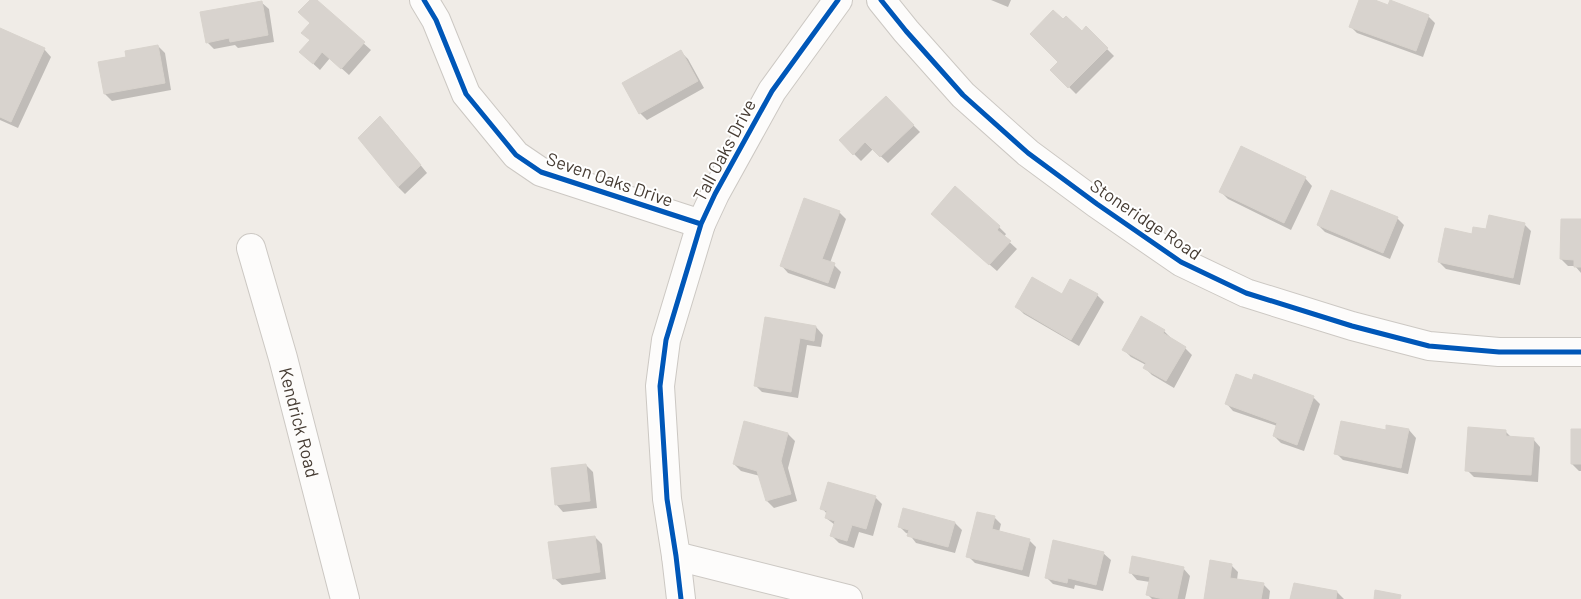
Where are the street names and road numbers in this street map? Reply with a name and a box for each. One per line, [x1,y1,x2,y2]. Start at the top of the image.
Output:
street label: Tall Oaks Drive [688,95,760,205]
street label: Seven Oaks Drive [544,147,676,211]
street label: Stoneridge Road [1086,174,1206,264]
street label: Kendrick Road [275,365,324,480]

